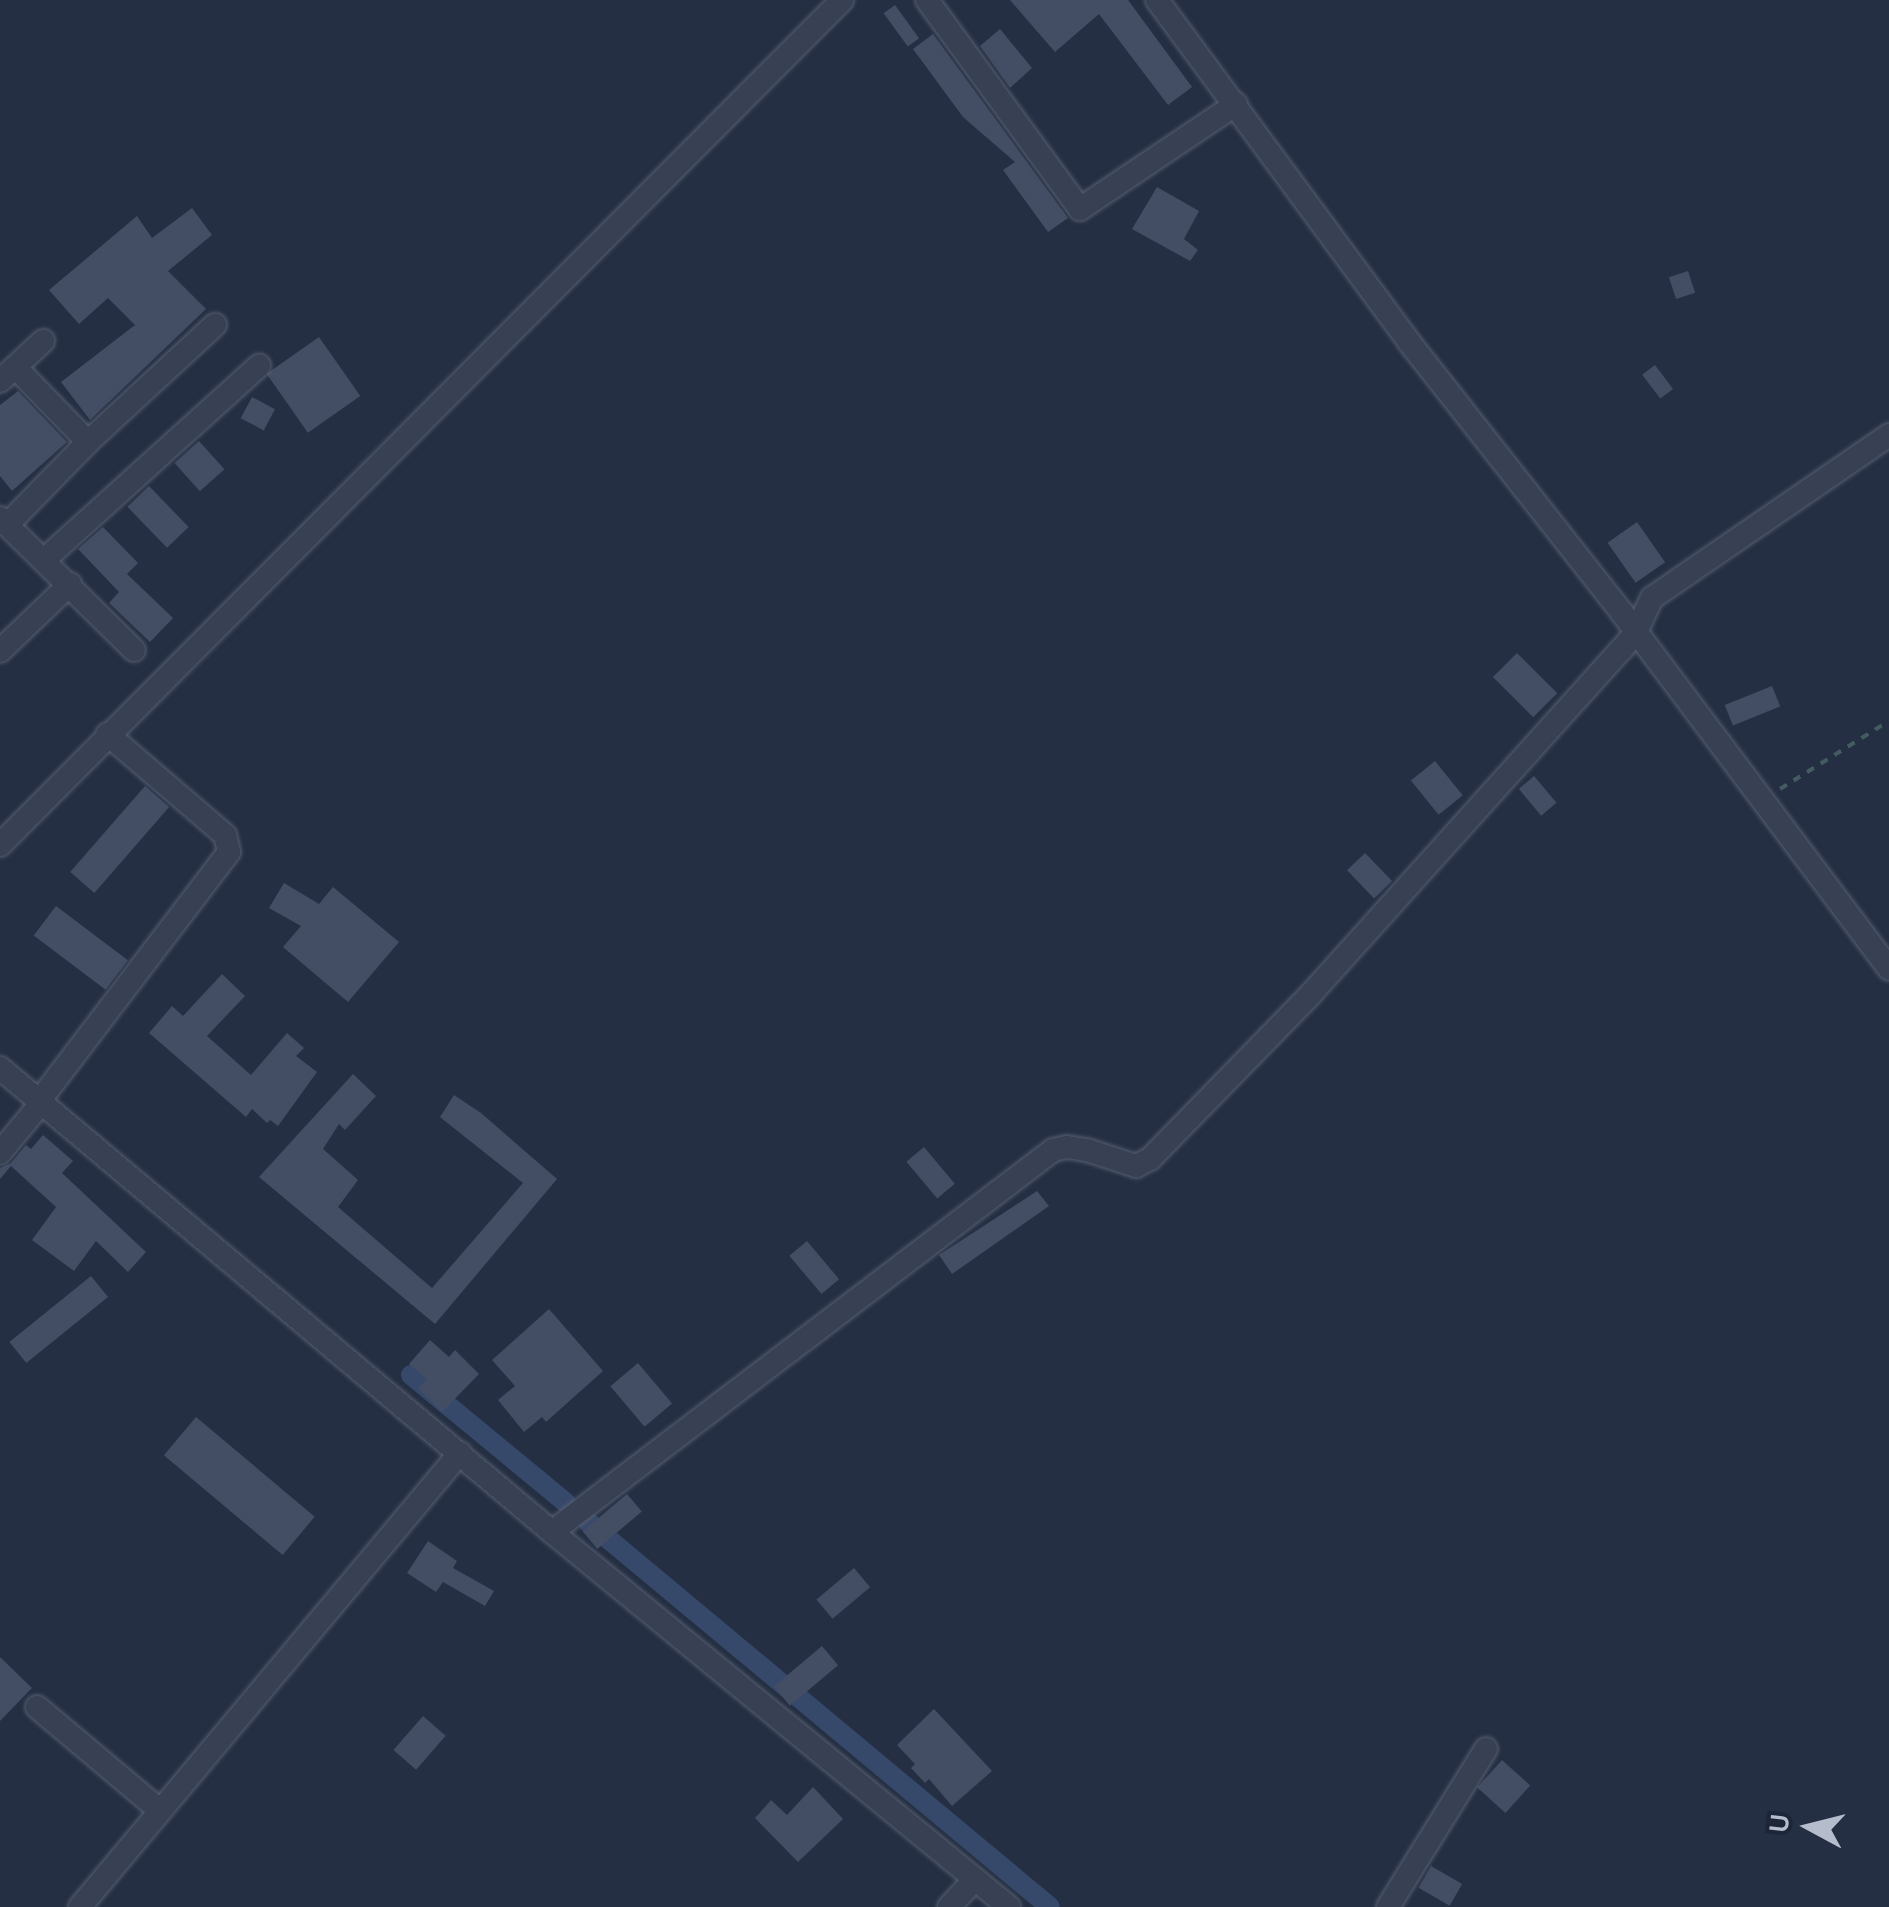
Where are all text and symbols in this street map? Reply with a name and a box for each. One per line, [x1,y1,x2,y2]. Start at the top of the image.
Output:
north arrow [1759,1777,1859,1877]
text: U [1761,1812,1796,1835]

